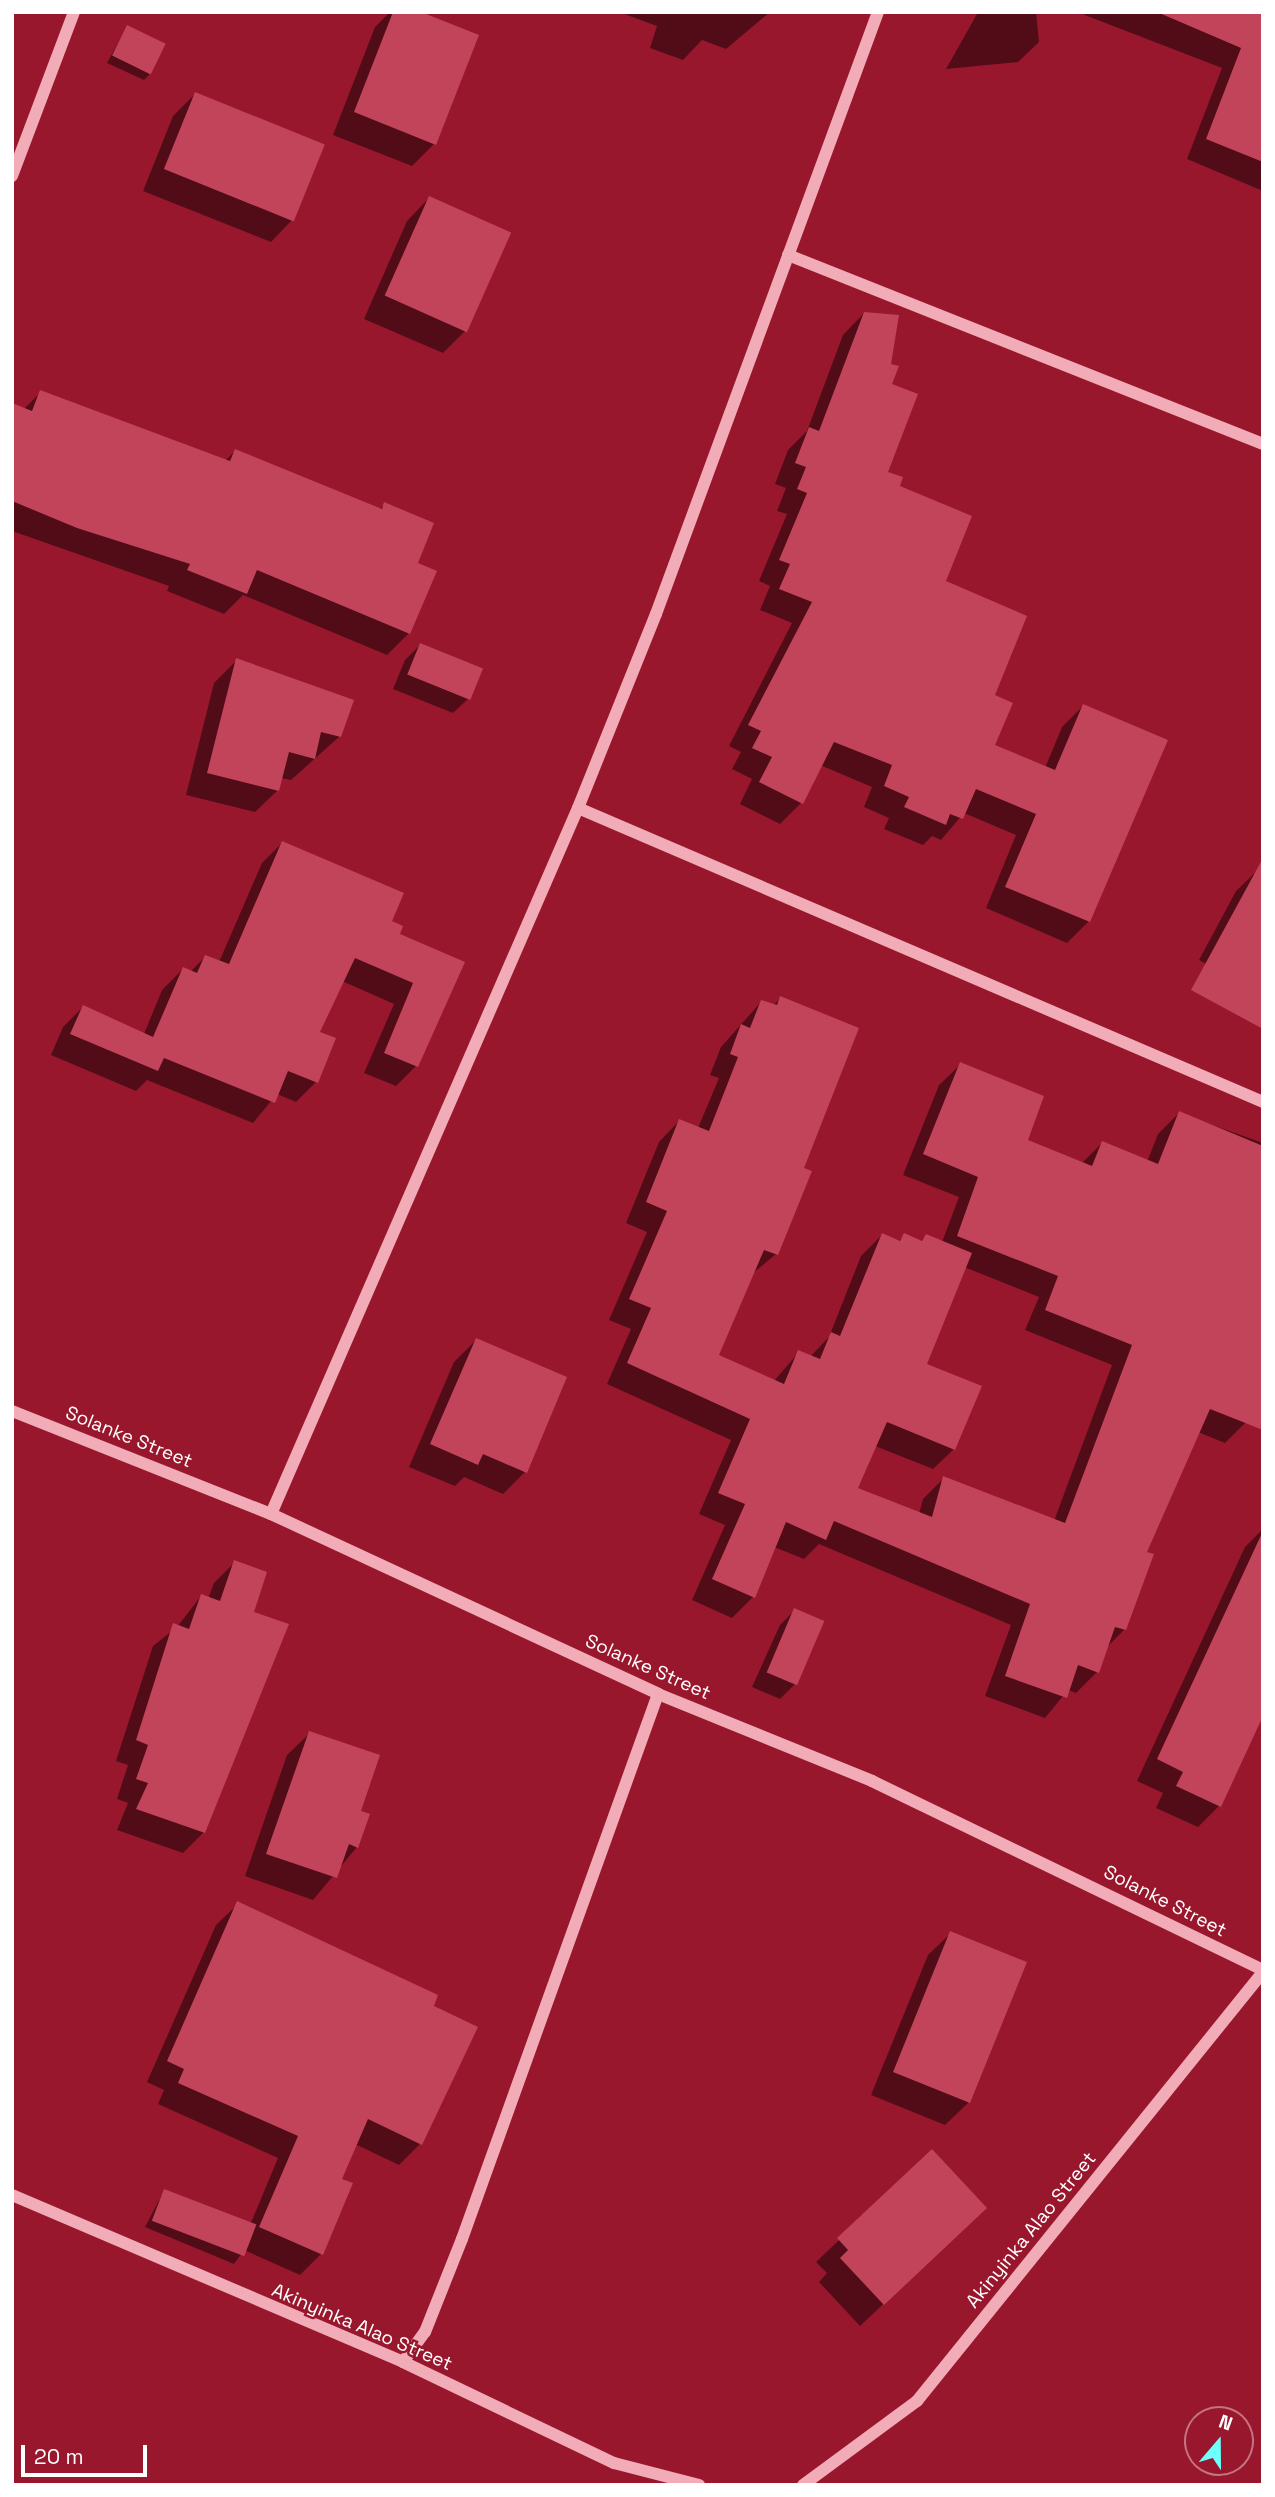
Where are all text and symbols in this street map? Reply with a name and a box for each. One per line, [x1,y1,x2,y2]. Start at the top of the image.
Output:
street label: Solanke Street [62,1401,196,1473]
street label: Solanke Street [582,1629,714,1705]
street label: Solanke Street [1100,1860,1230,1942]
street label: Akinyinka Alao Street [961,2147,1101,2313]
street label: Akinyinka Alao Street [268,2279,456,2375]
north arrow [1184,2406,1254,2476]
text: N [1215,2409,1236,2437]
scale bar [24,2430,150,2474]
text: 20 m [34,2443,84,2470]

